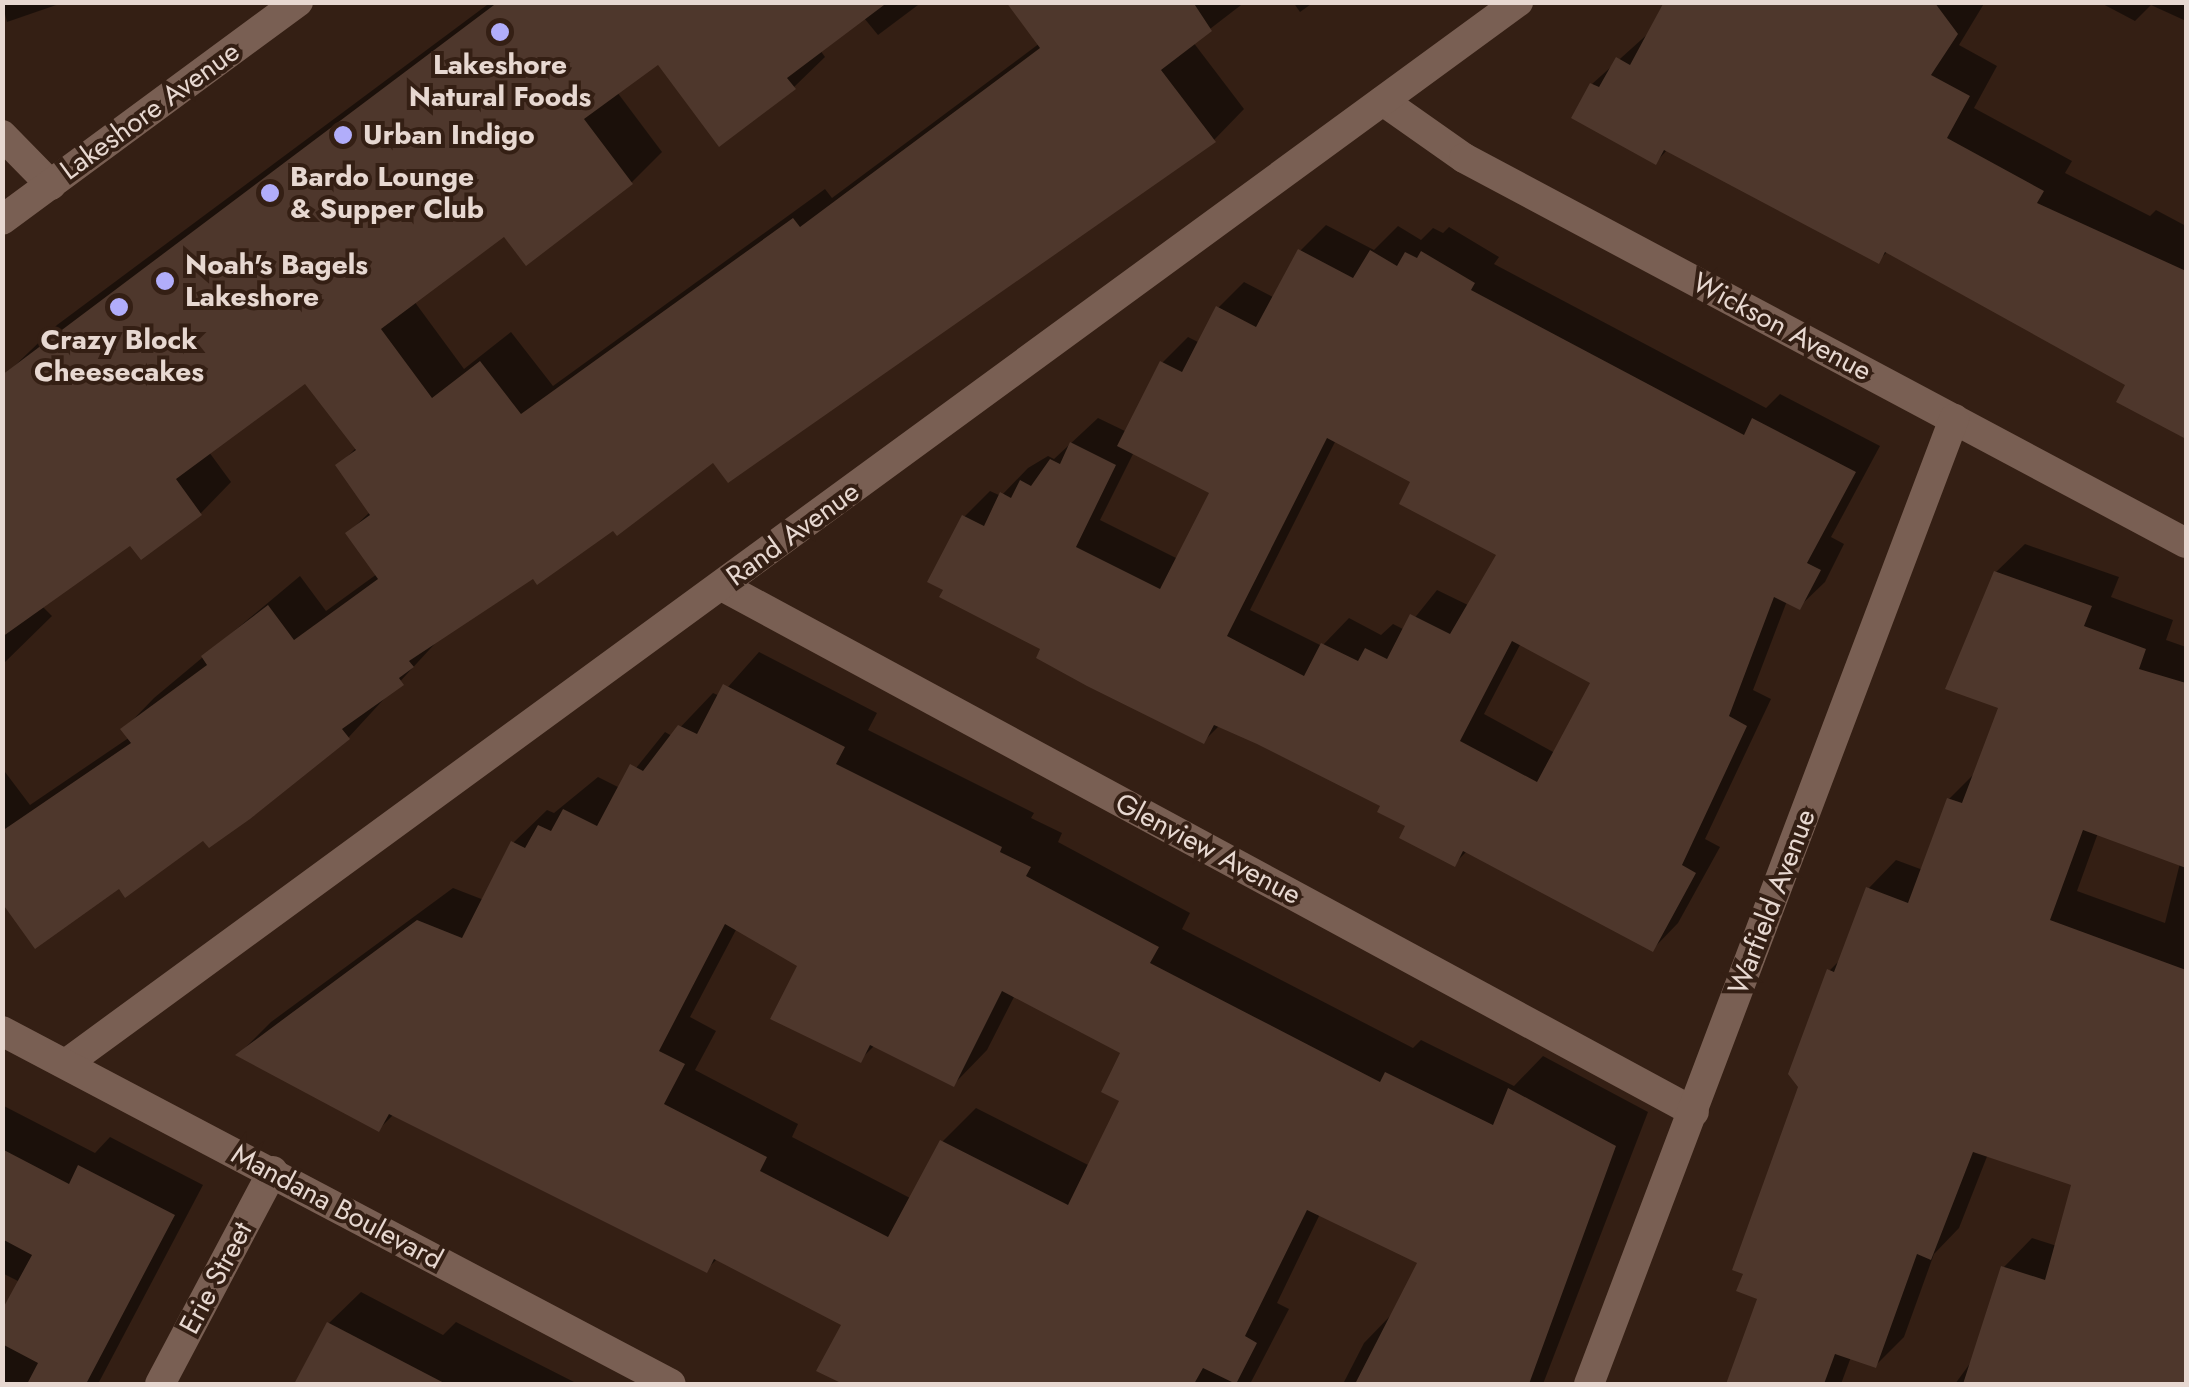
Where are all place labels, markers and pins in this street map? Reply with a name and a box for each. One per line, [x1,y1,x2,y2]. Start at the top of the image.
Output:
marker: Lakeshore Natural Foods [489,21,511,43]
place label: Lakeshore Natural Foods [409,48,591,114]
place label: Urban Indigo [363,118,535,152]
marker: Urban Indigo [332,124,354,146]
place label: Bardo Lounge & Supper Club [290,160,484,226]
marker: Bardo Lounge & Supper Club [259,182,281,204]
place label: Noah's Bagels Lakeshore [185,248,368,314]
marker: Noah's Bagels Lakeshore [154,270,176,292]
marker: Crazy Block Cheesecakes [108,296,130,318]
place label: Crazy Block Cheesecakes [34,323,204,389]

